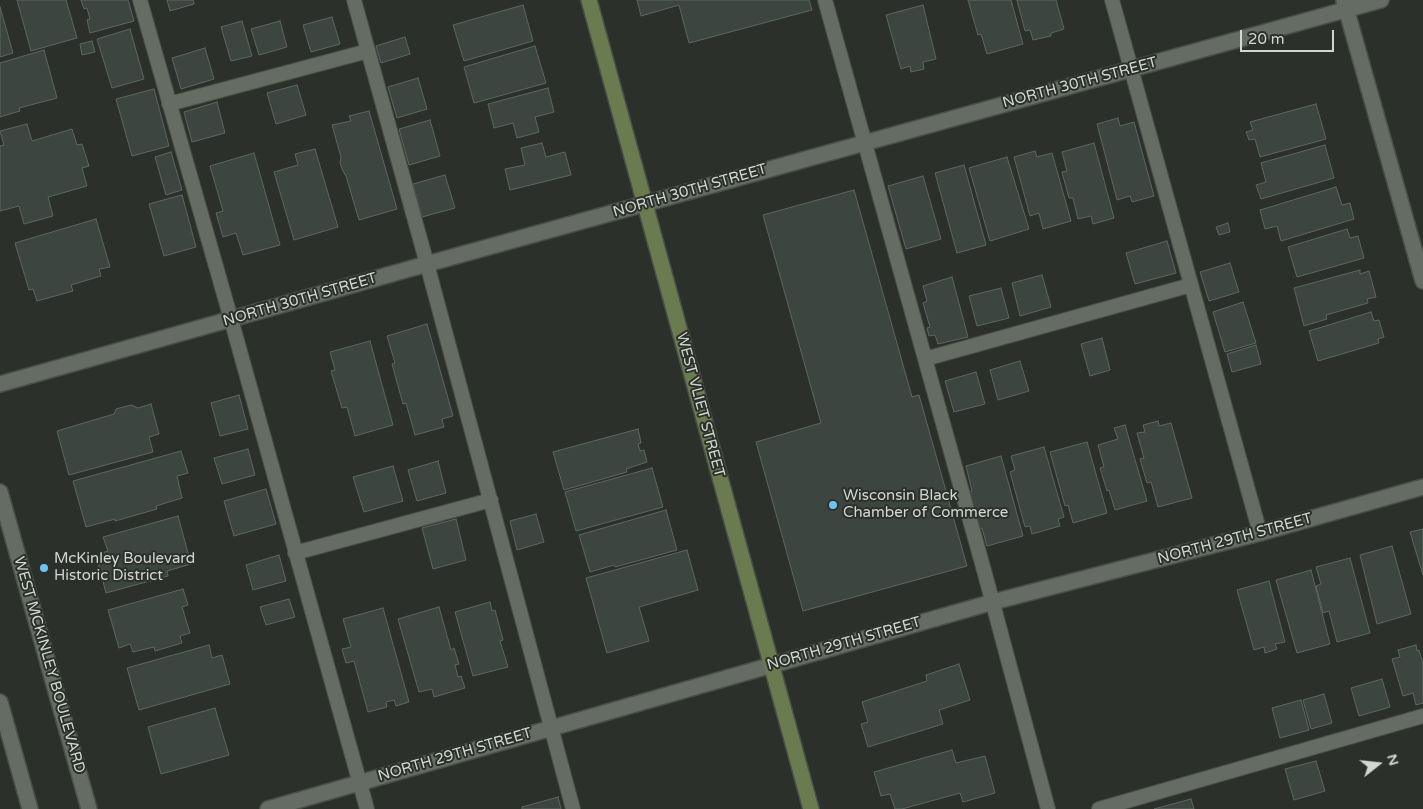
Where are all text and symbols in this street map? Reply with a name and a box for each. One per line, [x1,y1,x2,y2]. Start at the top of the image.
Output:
scale bar [1243,20,1337,52]
text: 20 m [1248,30,1285,48]
street label: NORTH 30TH STREET [1001,54,1159,112]
street label: NORTH 30TH STREET [611,160,769,222]
street label: NORTH 30TH STREET [221,269,379,331]
street label: WEST VLIET STREET [672,331,728,479]
place label: Wisconsin Black Chamber of Commerce [843,487,1008,522]
marker: Wisconsin Black Chamber of Commerce [827,499,839,511]
street label: NORTH 29TH STREET [1156,510,1314,568]
place label: McKinley Boulevard Historic District [54,550,195,585]
street label: WEST MCKINLEY BOULEVARD [9,555,89,775]
marker: McKinley Boulevard Historic District [38,562,50,574]
street label: NORTH 29TH STREET [765,613,923,675]
street label: NORTH 29TH STREET [376,724,534,786]
north arrow [1353,739,1403,789]
text: N [1383,752,1403,767]

